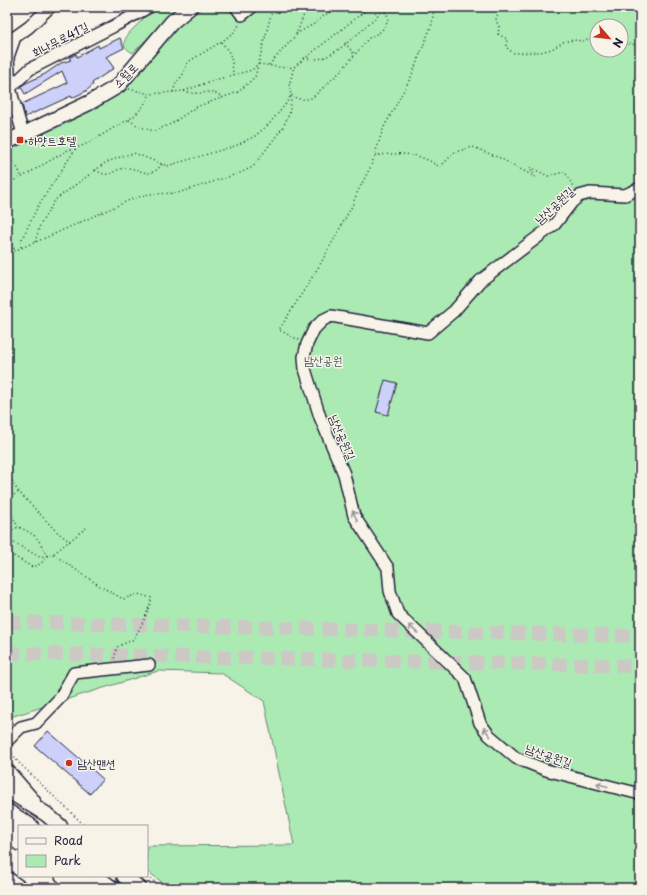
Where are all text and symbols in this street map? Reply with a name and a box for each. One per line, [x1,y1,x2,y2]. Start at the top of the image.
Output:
street label: 회나무로41길 [28,17,92,61]
north arrow [589,18,629,58]
text: N [609,35,628,51]
street label: 소월로 [108,58,142,92]
place label: 하얏트호텔 [28,131,77,149]
marker: 하얏트호텔 [15,135,25,145]
street label: 남산공원길 [530,182,578,228]
park label: 남산공원 [304,351,342,369]
street label: 남산공원길 [325,411,361,463]
one-way arrow [351,511,358,523]
one-way arrow [408,624,418,634]
one-way arrow [482,726,491,737]
street label: 남산공원길 [523,739,575,771]
place label: 남산맨션 [77,754,116,772]
marker: 남산맨션 [64,758,74,768]
one-way arrow [596,781,609,788]
legend [18,825,148,877]
text: Road [54,831,83,849]
text: Park [54,851,81,869]

